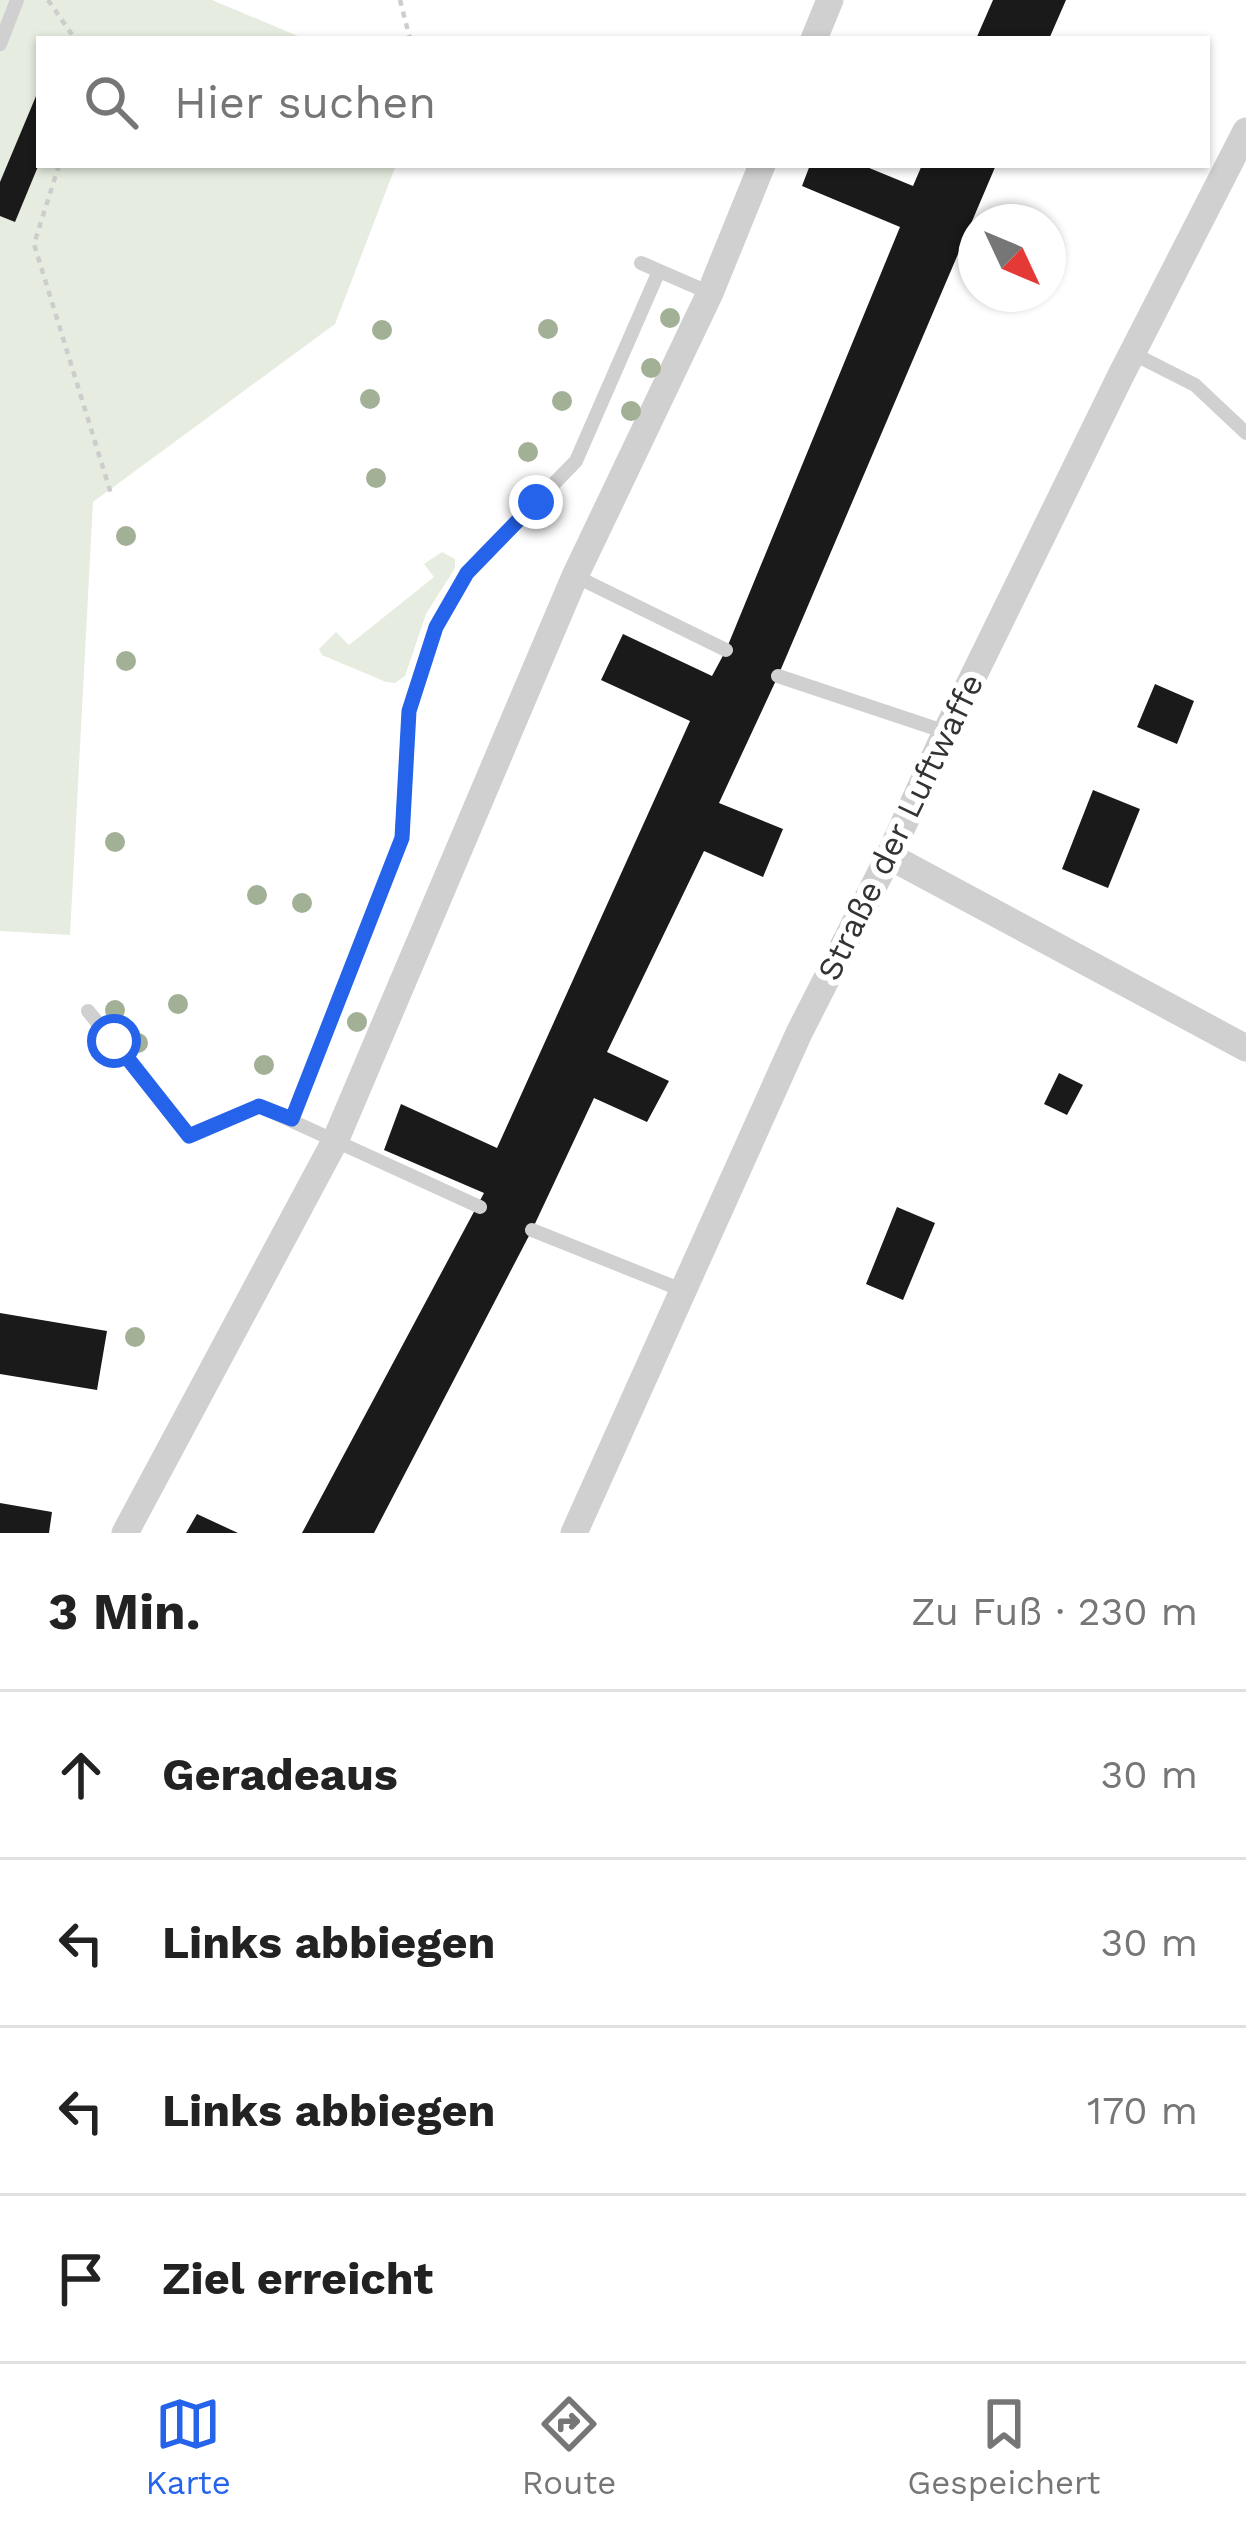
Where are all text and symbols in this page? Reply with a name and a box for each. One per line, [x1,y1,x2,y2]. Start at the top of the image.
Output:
search box [36,36,1210,168]
icon: search [78,69,144,135]
text: Hier suchen [174,76,436,129]
north arrow [958,204,1066,312]
route end [509,475,563,529]
street label: Straße der Luftwaffe [809,667,991,987]
route start [87,1014,141,1068]
text: 3 Min. [48,1582,201,1641]
text: Zu Fuß · 230 m [911,1589,1198,1634]
icon: ahead [48,1742,114,1808]
text: Geradeaus [162,1748,398,1801]
text: 30 m [1101,1752,1198,1797]
icon: left [48,1910,114,1976]
text: Links abbiegen [162,1916,496,1969]
text: 30 m [1101,1920,1198,1965]
icon: left [48,2078,114,2144]
text: Links abbiegen [162,2084,496,2137]
text: 170 m [1087,2088,1198,2133]
icon: arrive [48,2246,114,2312]
text: Ziel erreicht [162,2252,433,2305]
tab: Karte [146,2391,231,2502]
tab: Route [522,2391,616,2502]
tab: Gespeichert [907,2391,1100,2502]

